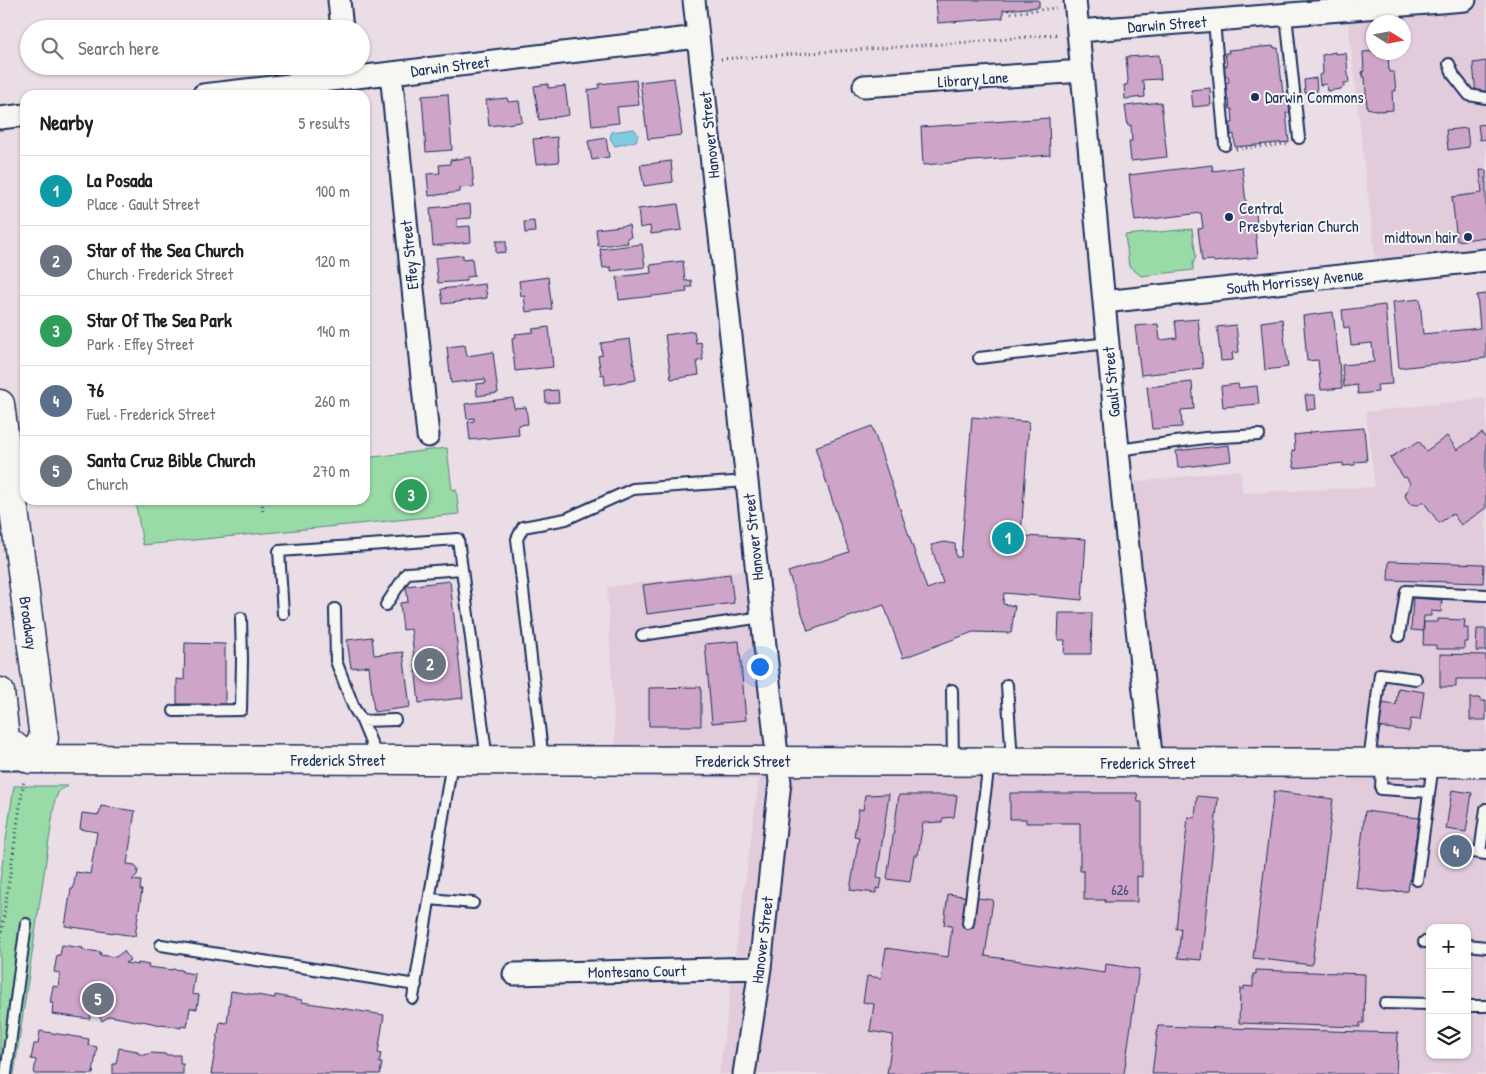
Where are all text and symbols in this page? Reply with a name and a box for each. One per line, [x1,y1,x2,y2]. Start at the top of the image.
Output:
street label: Darwin Street [1127,10,1208,38]
north arrow [1366,15,1411,60]
search box [20,20,370,75]
icon: search [38,34,66,62]
text: Search here [78,35,159,61]
street label: Darwin Street [409,50,491,82]
street label: Library Lane [937,66,1010,92]
place label: Darwin Commons [1265,86,1364,108]
street label: Hanover Street [693,90,725,180]
marker: Darwin Commons [1249,91,1261,103]
text: Nearby [40,108,93,137]
text: 5 results [299,112,350,134]
text: La Posada [87,167,152,193]
text: 1 [53,180,59,202]
text: 100 m [315,180,350,202]
text: Place · Gault Street [87,193,199,215]
place label: Central Presbyterian Church [1239,197,1359,237]
marker: Central Presbyterian Church [1223,211,1235,223]
street label: Effey Street [394,219,424,291]
place label: midtown hair [1384,226,1458,248]
marker: midtown hair [1462,231,1474,243]
text: Star of the Sea Church [87,237,243,263]
text: 2 [52,250,60,272]
text: 120 m [315,250,350,272]
text: Church · Frederick Street [87,263,233,285]
street label: South Morrissey Avenue [1225,263,1365,299]
text: Star Of The Sea Park [87,307,232,333]
text: 3 [52,320,60,342]
text: 140 m [316,320,350,342]
text: Park · Effey Street [87,333,194,355]
street label: Gault Street [1097,345,1125,418]
text: 76 [87,377,104,403]
text: 4 [53,390,59,412]
text: 260 m [314,390,350,412]
text: Fuel · Frederick Street [87,403,215,425]
text: Santa Cruz Bible Church [87,447,255,473]
text: 5 [53,460,59,482]
text: 270 m [313,460,350,482]
text: Church [87,473,128,495]
pin: 3 [395,476,427,514]
street label: Hanover Street [737,492,769,582]
pin: 1 [992,519,1024,557]
street label: Broadway [14,595,44,651]
pin: 2 [414,645,446,683]
your location [747,654,773,680]
street label: Frederick Street [290,749,386,771]
street label: Frederick Street [695,750,791,772]
street label: Frederick Street [1100,752,1196,774]
pin: 4 [1440,832,1472,870]
house number: 626 [1111,880,1129,899]
street label: Hanover Street [746,895,778,985]
map controls [1426,924,1471,1059]
button: + [1426,924,1471,969]
street label: Montesano Court [588,959,687,983]
button: − [1426,969,1471,1014]
pin: 5 [82,980,114,1018]
button: layers [1426,1014,1471,1059]

